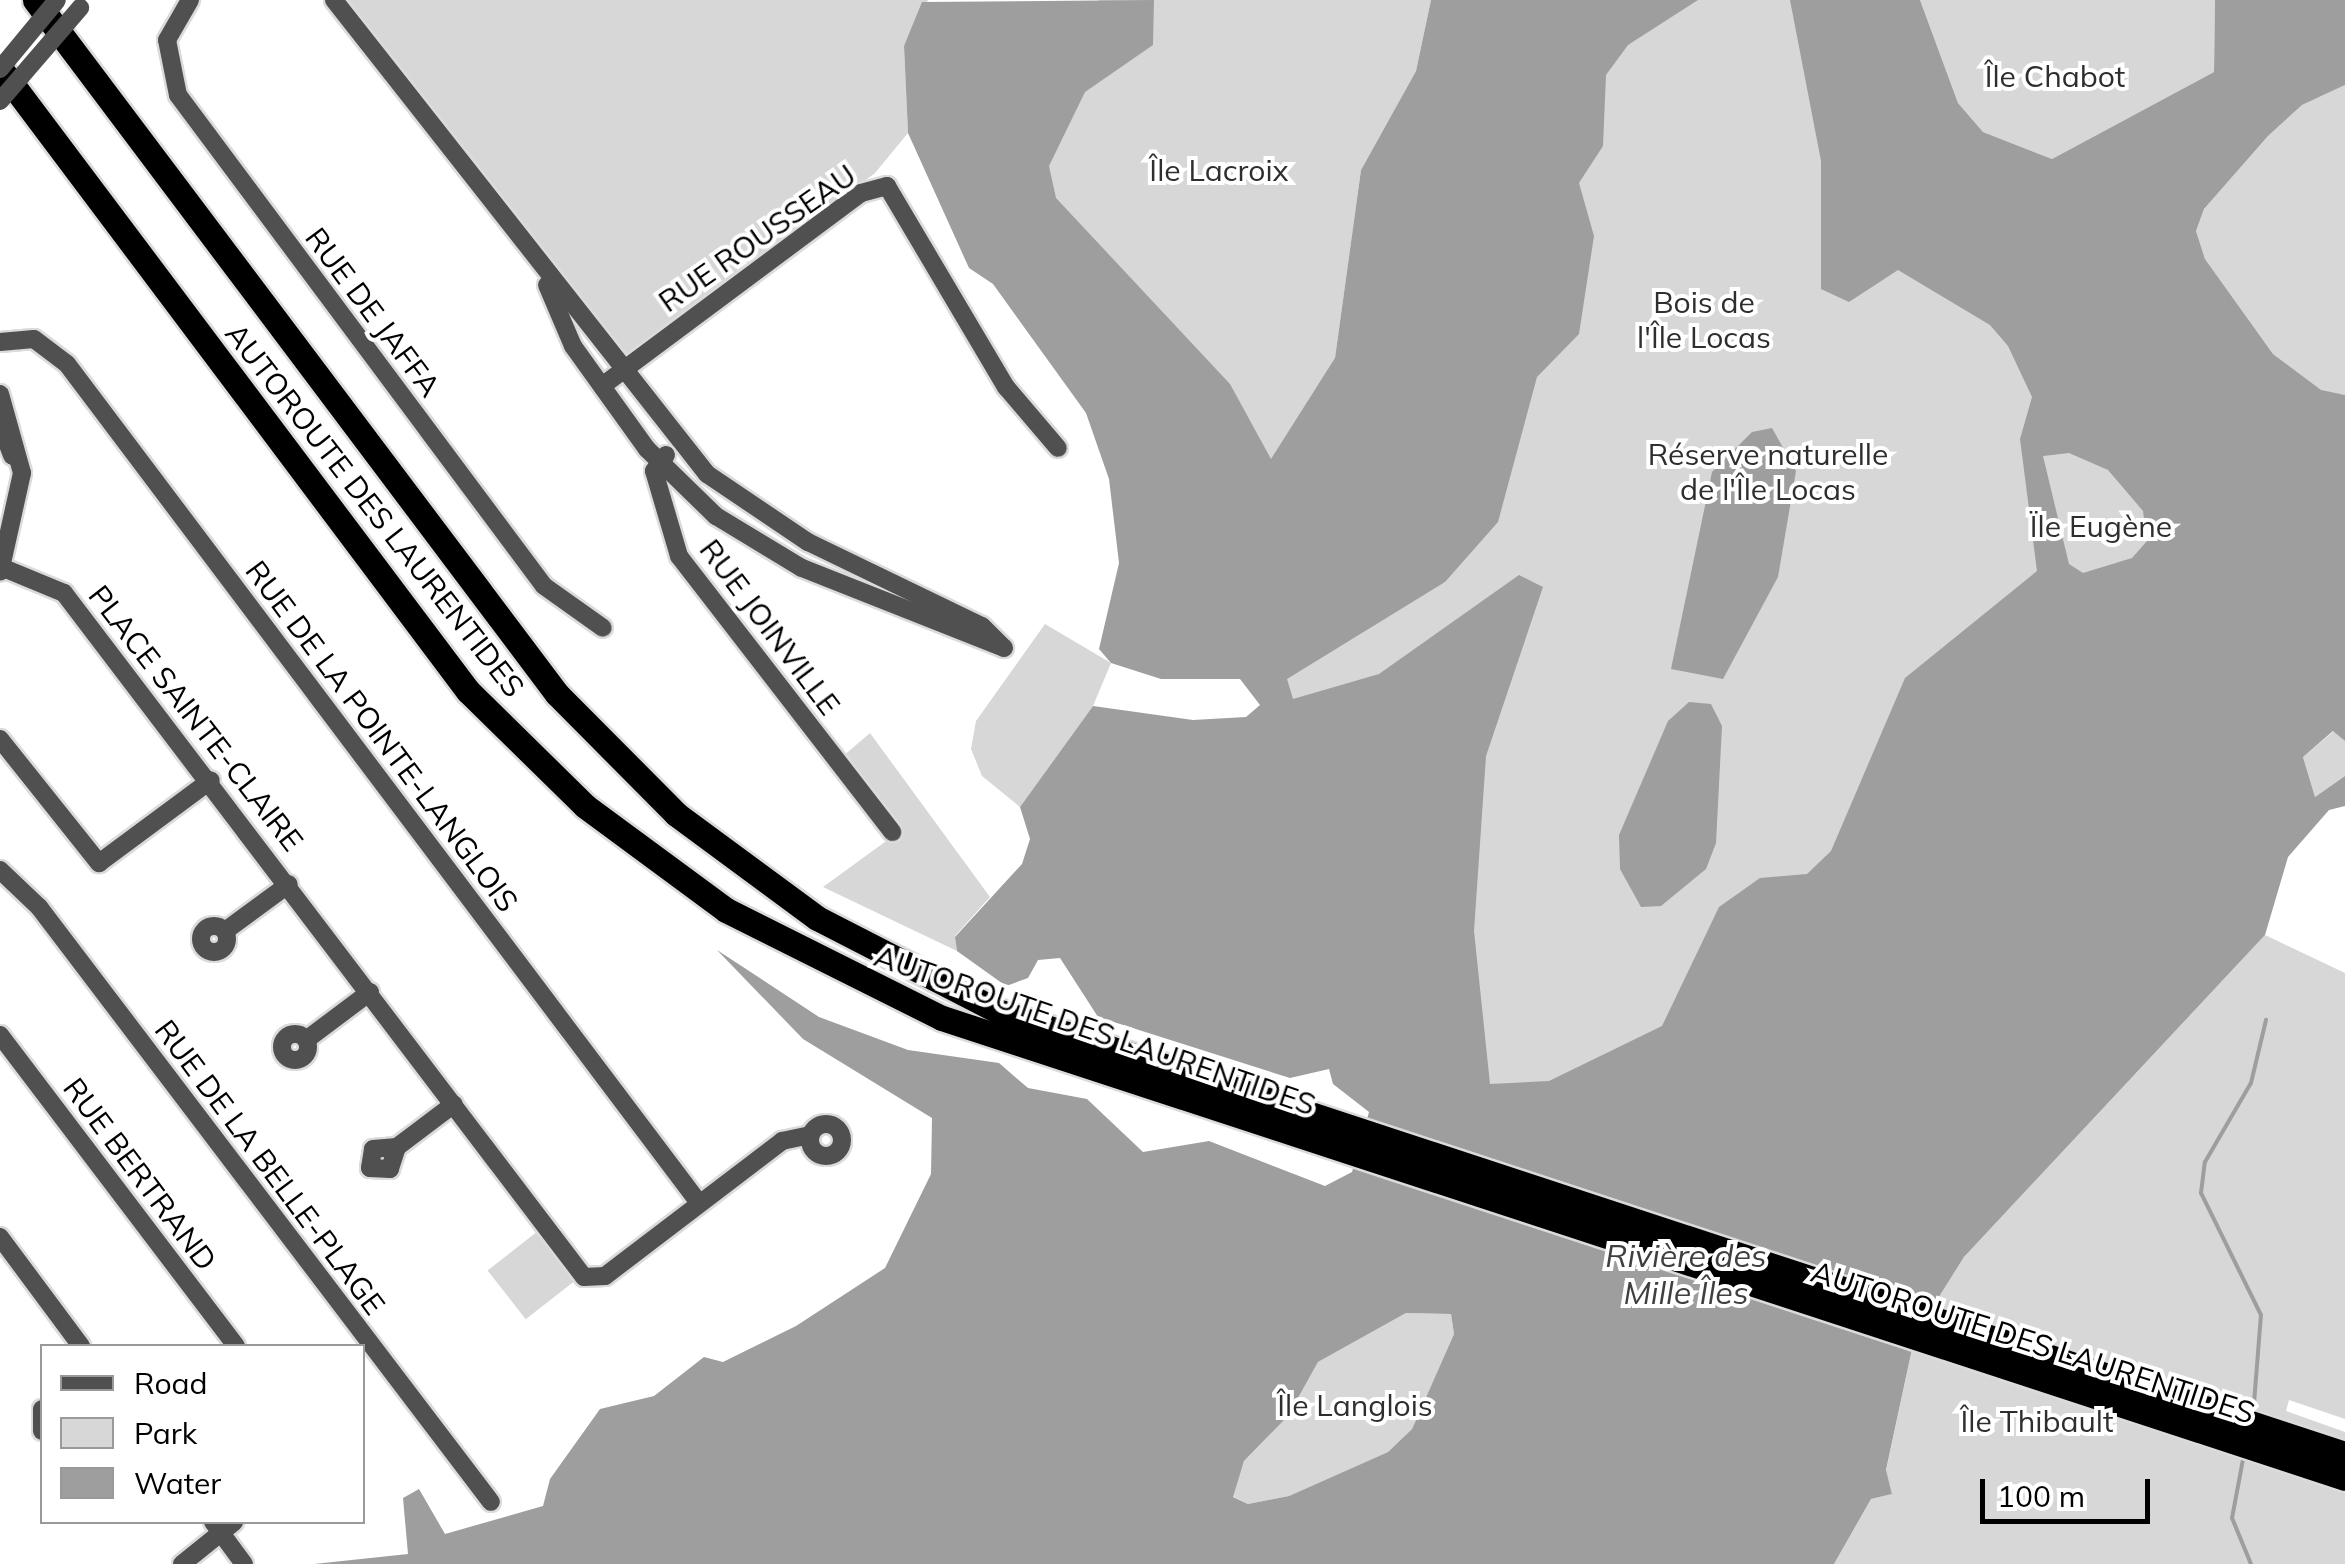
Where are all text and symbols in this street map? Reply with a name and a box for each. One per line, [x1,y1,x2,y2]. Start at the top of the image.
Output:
park label: Île Chabot [1985,58,2125,94]
park label: Île Lacroix [1149,152,1289,188]
street label: RUE ROUSSEAU [652,157,862,319]
street label: RUE DE JAFFA [298,221,448,403]
park label: Bois de l'Île Locas [1637,284,1771,354]
street label: AUTOROUTE DES LAURENTIDES [218,316,532,704]
park label: Réserve naturelle de l'Île Locas [1648,436,1888,506]
park label: Ïle Eugène [2030,508,2172,544]
street label: RUE JOINVILLE [692,532,848,722]
street label: RUE DE LA POINTE-LANGLOIS [238,554,526,918]
street label: PLACE SAINTE-CLAIRE [81,578,311,858]
street label: AUTOROUTE DES LAURENTIDES [870,937,1320,1123]
street label: RUE DE LA BELLE-PLAGE [147,1013,393,1321]
street label: RUE BERTRAND [56,1071,224,1277]
water label: Rivière des Mille Îles [1605,1237,1767,1312]
street label: AUTOROUTE DES LAURENTIDES [1807,1253,2259,1431]
legend [40,1344,365,1524]
text: Road [134,1364,208,1402]
park label: Île Langlois [1277,1387,1433,1423]
park label: Île Thibault [1961,1403,2113,1439]
text: Park [134,1414,197,1452]
scale bar [1985,1459,2155,1521]
text: Water [134,1464,221,1502]
text: 100 m [1997,1477,2085,1515]

